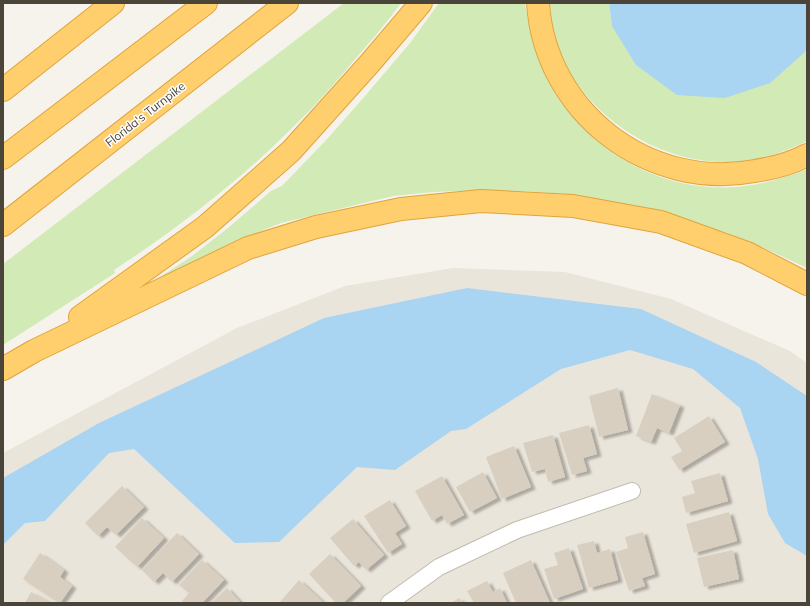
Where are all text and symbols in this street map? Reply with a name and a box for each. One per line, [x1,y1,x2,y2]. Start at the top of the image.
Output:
street label: Florida's Turnpike [102,78,188,150]

